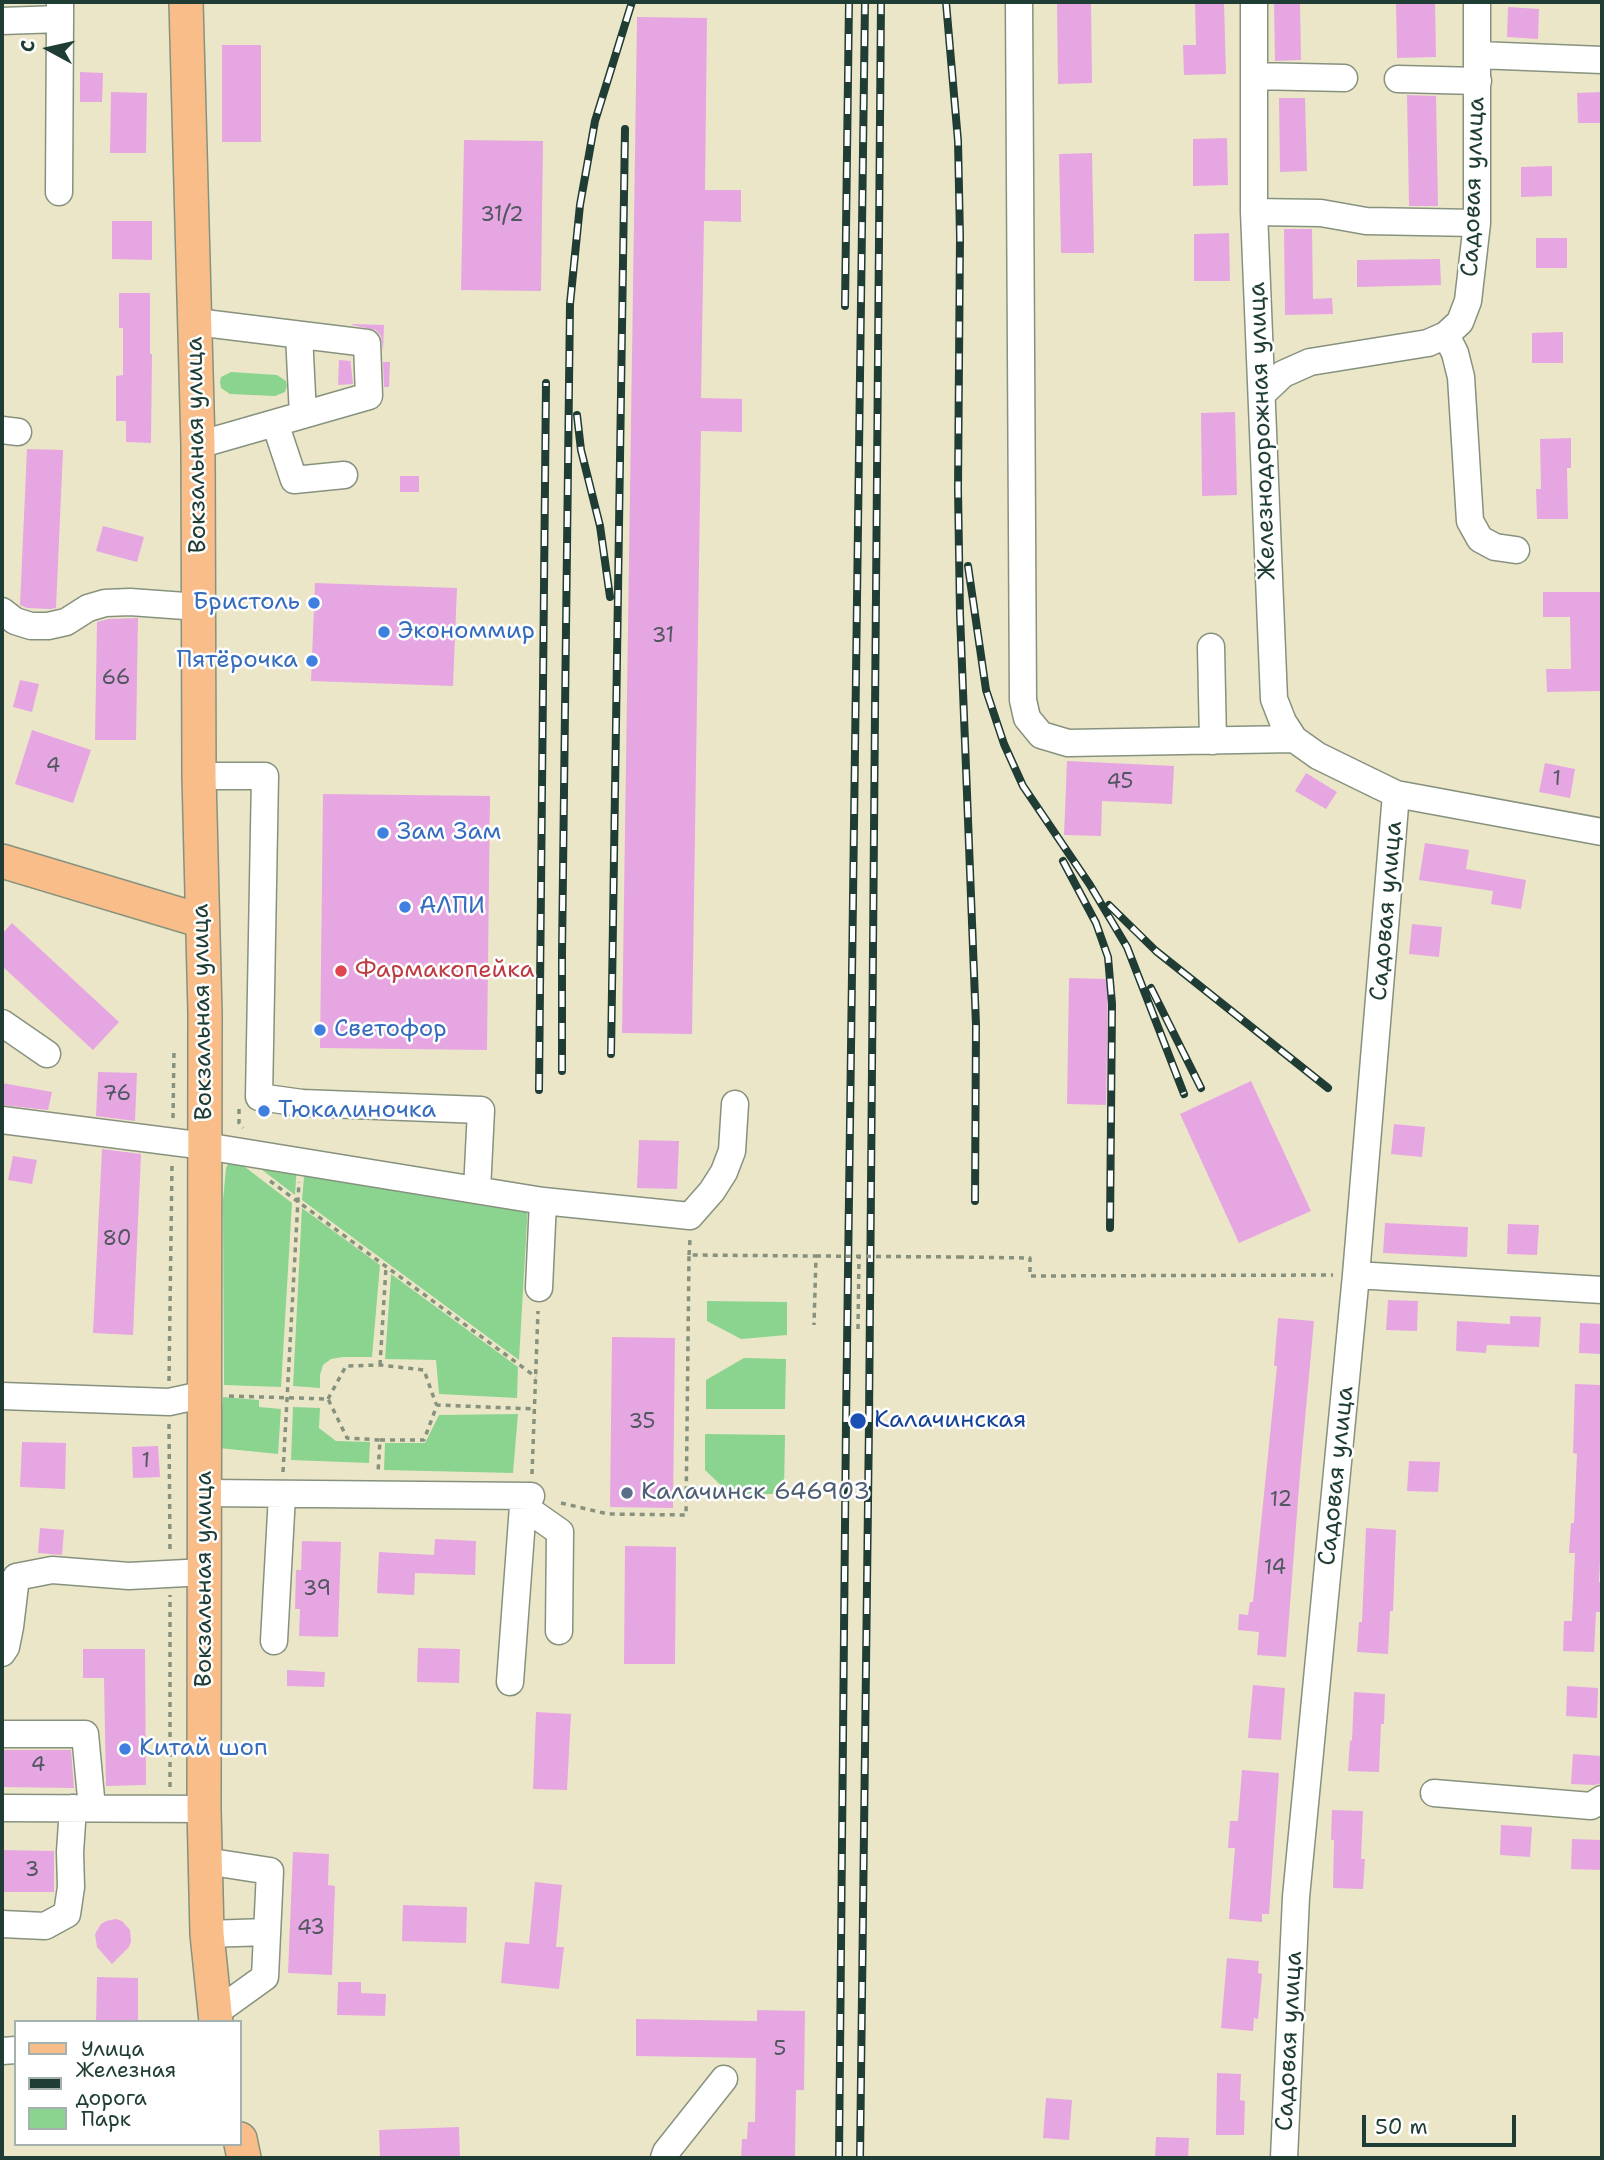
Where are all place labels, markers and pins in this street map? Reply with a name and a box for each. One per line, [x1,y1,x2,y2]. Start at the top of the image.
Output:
place label: Бристоль [193,589,300,617]
marker: Бристоль [306,595,322,611]
place label: Экономмир [398,618,535,646]
marker: Экономмир [376,624,392,640]
place label: Пятёрочка [176,647,298,675]
marker: Пятёрочка [304,653,320,669]
place label: Зам Зам [397,819,501,847]
marker: Зам Зам [375,825,391,841]
place label: АЛПИ [419,893,485,921]
marker: АЛПИ [397,899,413,915]
place label: Фармакопейка [355,957,535,985]
marker: Фармакопейка [333,963,349,979]
place label: Светофор [334,1016,447,1044]
marker: Светофор [312,1022,328,1038]
place label: Тюкалиночка [278,1097,436,1125]
marker: Тюкалиночка [256,1103,272,1119]
place label: Калачинская [874,1407,1026,1435]
marker: Калачинская [848,1411,868,1431]
place label: Калачинск 646903 [641,1479,870,1507]
marker: Калачинск 646903 [619,1485,635,1501]
place label: Китай шоп [139,1735,268,1763]
marker: Китай шоп [117,1741,133,1757]

